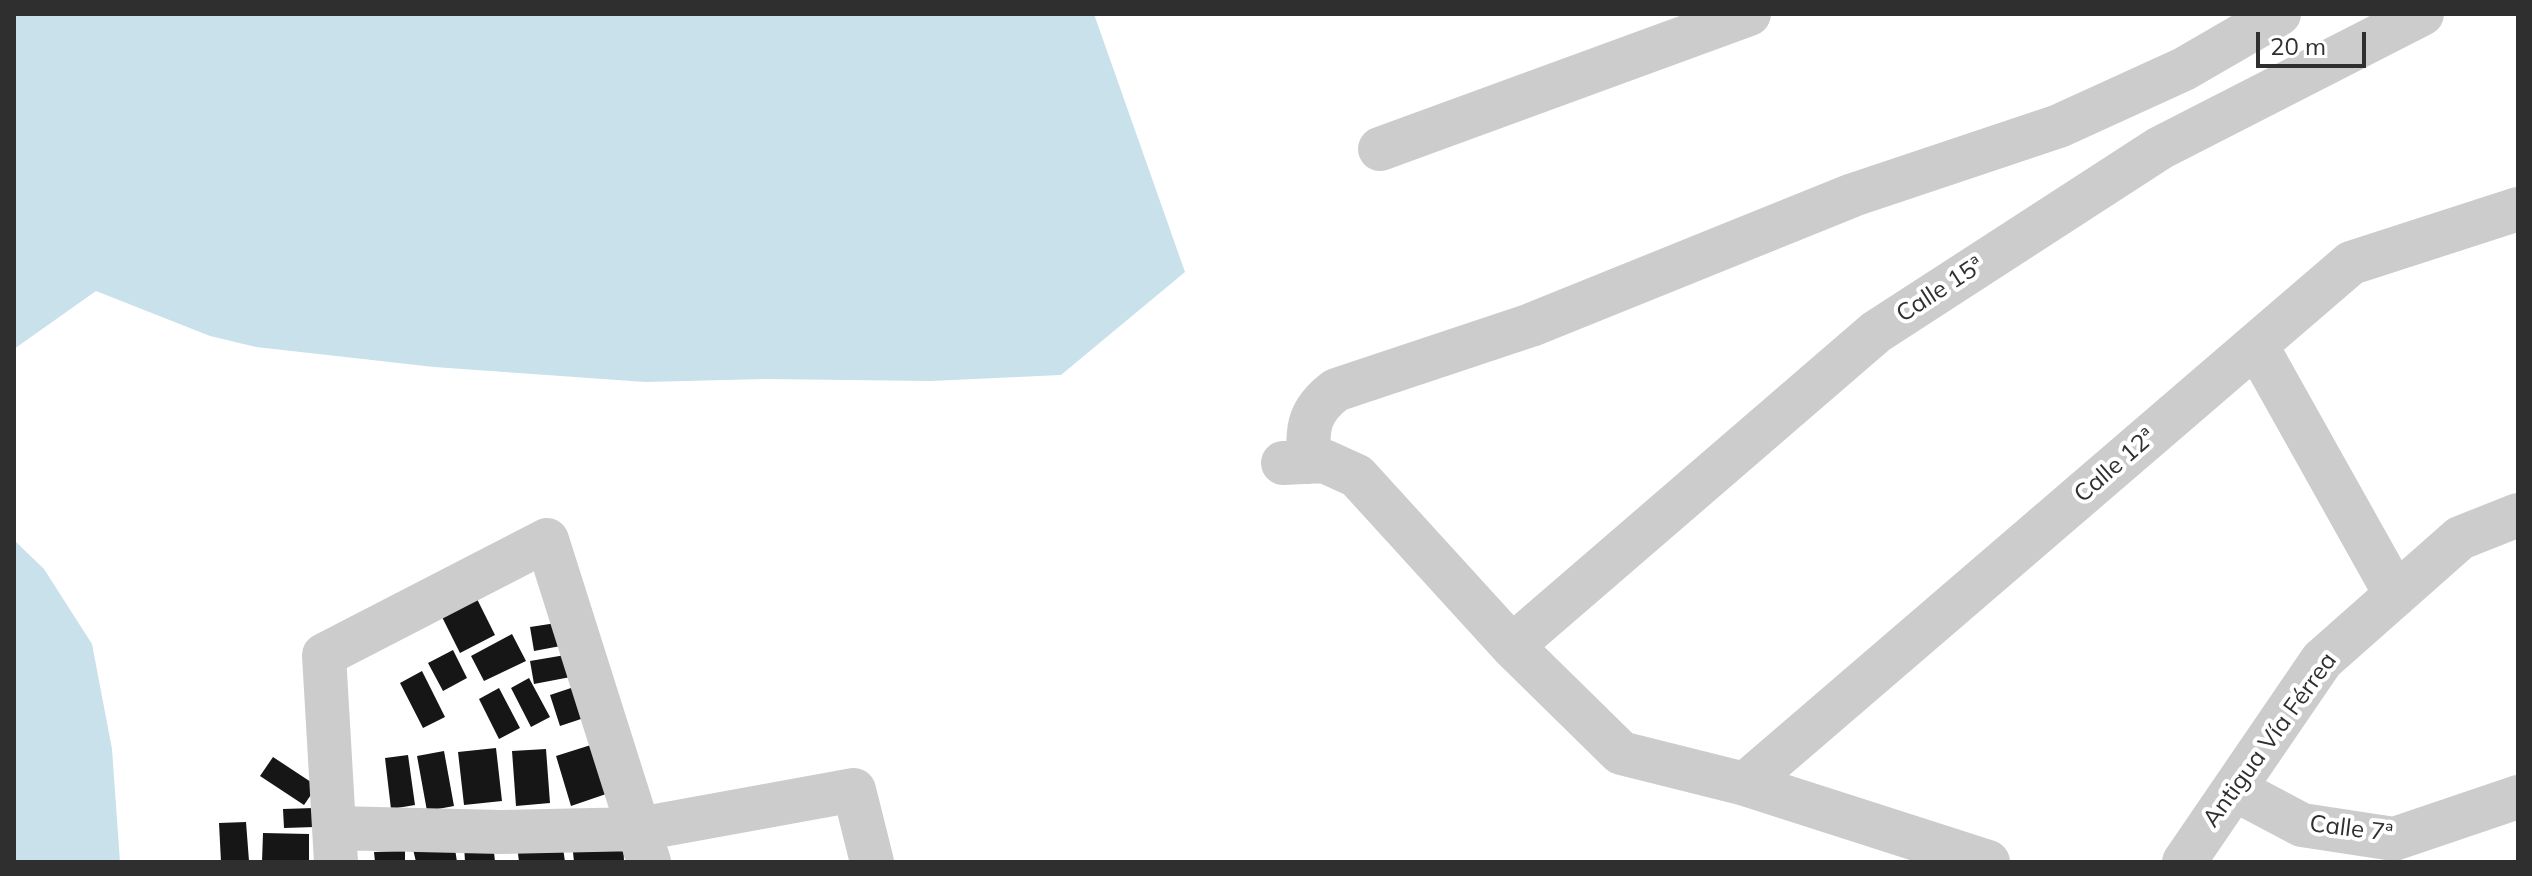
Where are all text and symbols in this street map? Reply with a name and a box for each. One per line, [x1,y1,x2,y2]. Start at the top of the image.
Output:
scale bar [2260,16,2370,66]
text: 20 m [2270,31,2326,61]
street label: Calle 15ª [1891,251,1989,329]
street label: Calle 12ª [2069,423,2161,509]
street label: Antigua Vía Férrea [2197,647,2343,833]
street label: Calle 7ª [2308,810,2394,848]

